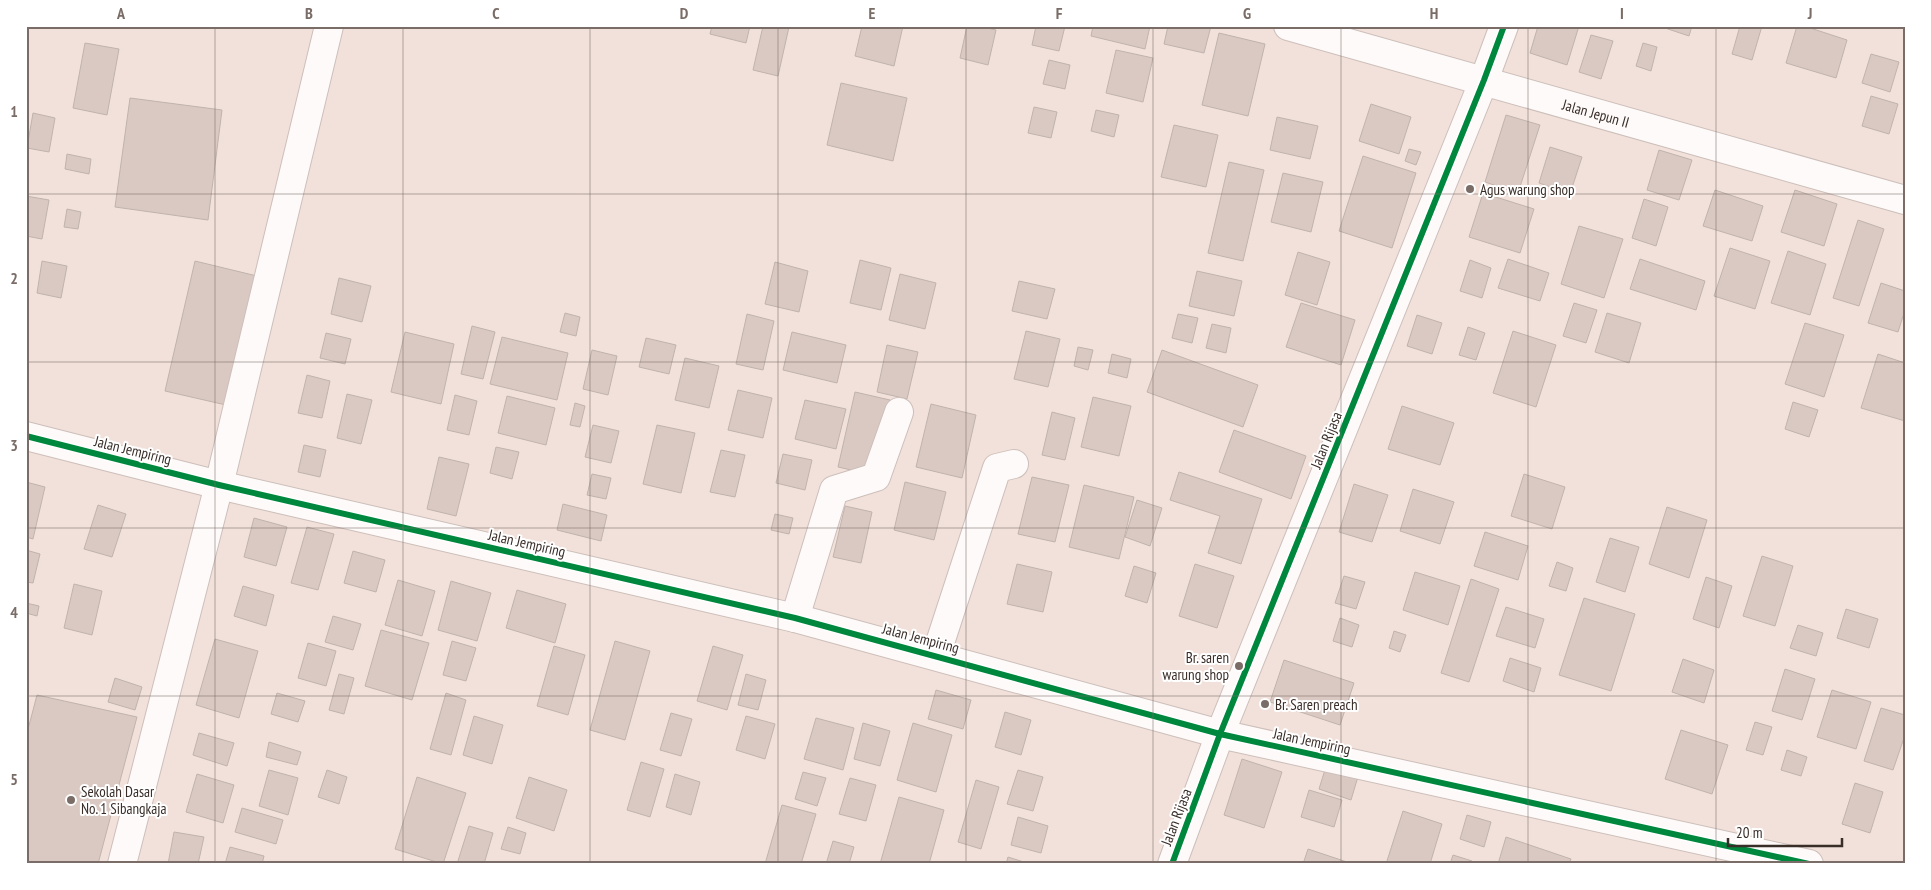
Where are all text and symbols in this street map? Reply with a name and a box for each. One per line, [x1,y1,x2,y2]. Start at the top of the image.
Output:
text: A [116,3,126,23]
text: B [305,3,313,23]
text: C [492,3,500,23]
text: D [680,3,689,23]
text: E [869,3,876,23]
text: F [1056,3,1063,23]
text: G [1243,3,1251,23]
text: H [1430,3,1438,23]
text: I [1620,3,1624,23]
text: J [1807,3,1812,23]
street label: Jalan Jepun II [1559,94,1632,131]
text: 1 [10,101,18,121]
place label: Agus warung shop [1480,180,1575,199]
marker: Agus warung shop [1464,183,1476,195]
text: 2 [10,268,18,288]
street label: Jalan Rijasa [1306,409,1346,472]
street label: Jalan Jempiring [92,431,173,469]
text: 3 [10,435,18,455]
street label: Jalan Jempiring [486,525,567,561]
text: 4 [10,602,18,622]
street label: Jalan Jempiring [880,618,961,657]
place label: Br. saren warung shop [1163,648,1229,684]
marker: Br. saren warung shop [1233,660,1245,672]
place label: Br. Saren preach [1275,695,1358,714]
marker: Br. Saren preach [1259,698,1271,710]
street label: Jalan Jempiring [1271,723,1352,758]
text: 5 [10,769,18,789]
place label: Sekolah Dasar No. 1 Sibangkaja [81,782,167,818]
street label: Jalan Rijasa [1156,786,1196,849]
marker: Sekolah Dasar No. 1 Sibangkaja [65,794,77,806]
scale bar [1728,815,1842,847]
text: 20 m [1736,823,1762,842]

